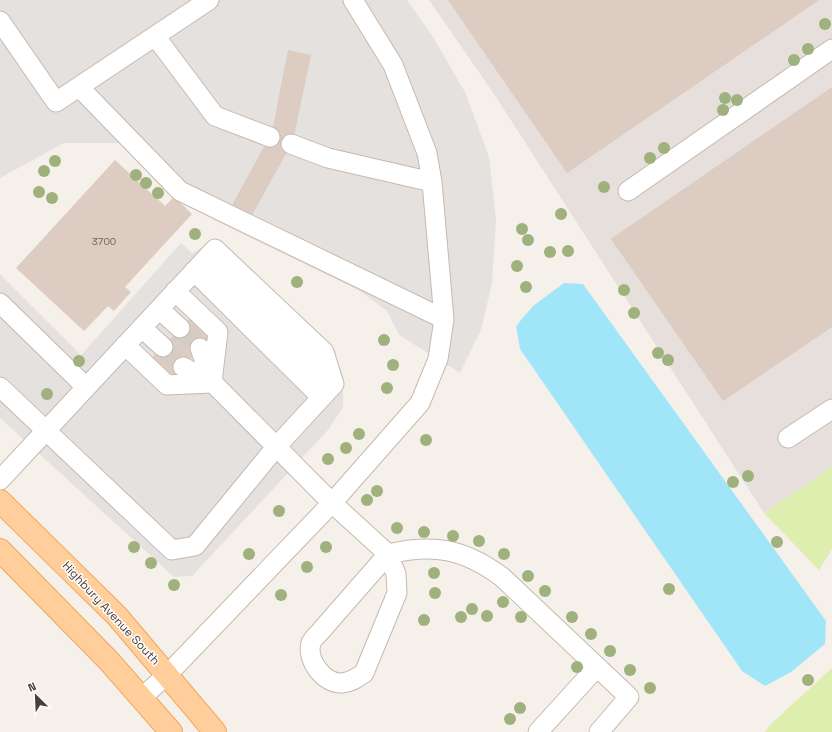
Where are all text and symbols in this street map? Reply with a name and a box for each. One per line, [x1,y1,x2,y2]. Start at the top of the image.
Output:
house number: 3700 [92,235,116,248]
street label: Highbury Avenue South [59,558,163,668]
north arrow [16,676,56,716]
text: N [26,679,38,695]

